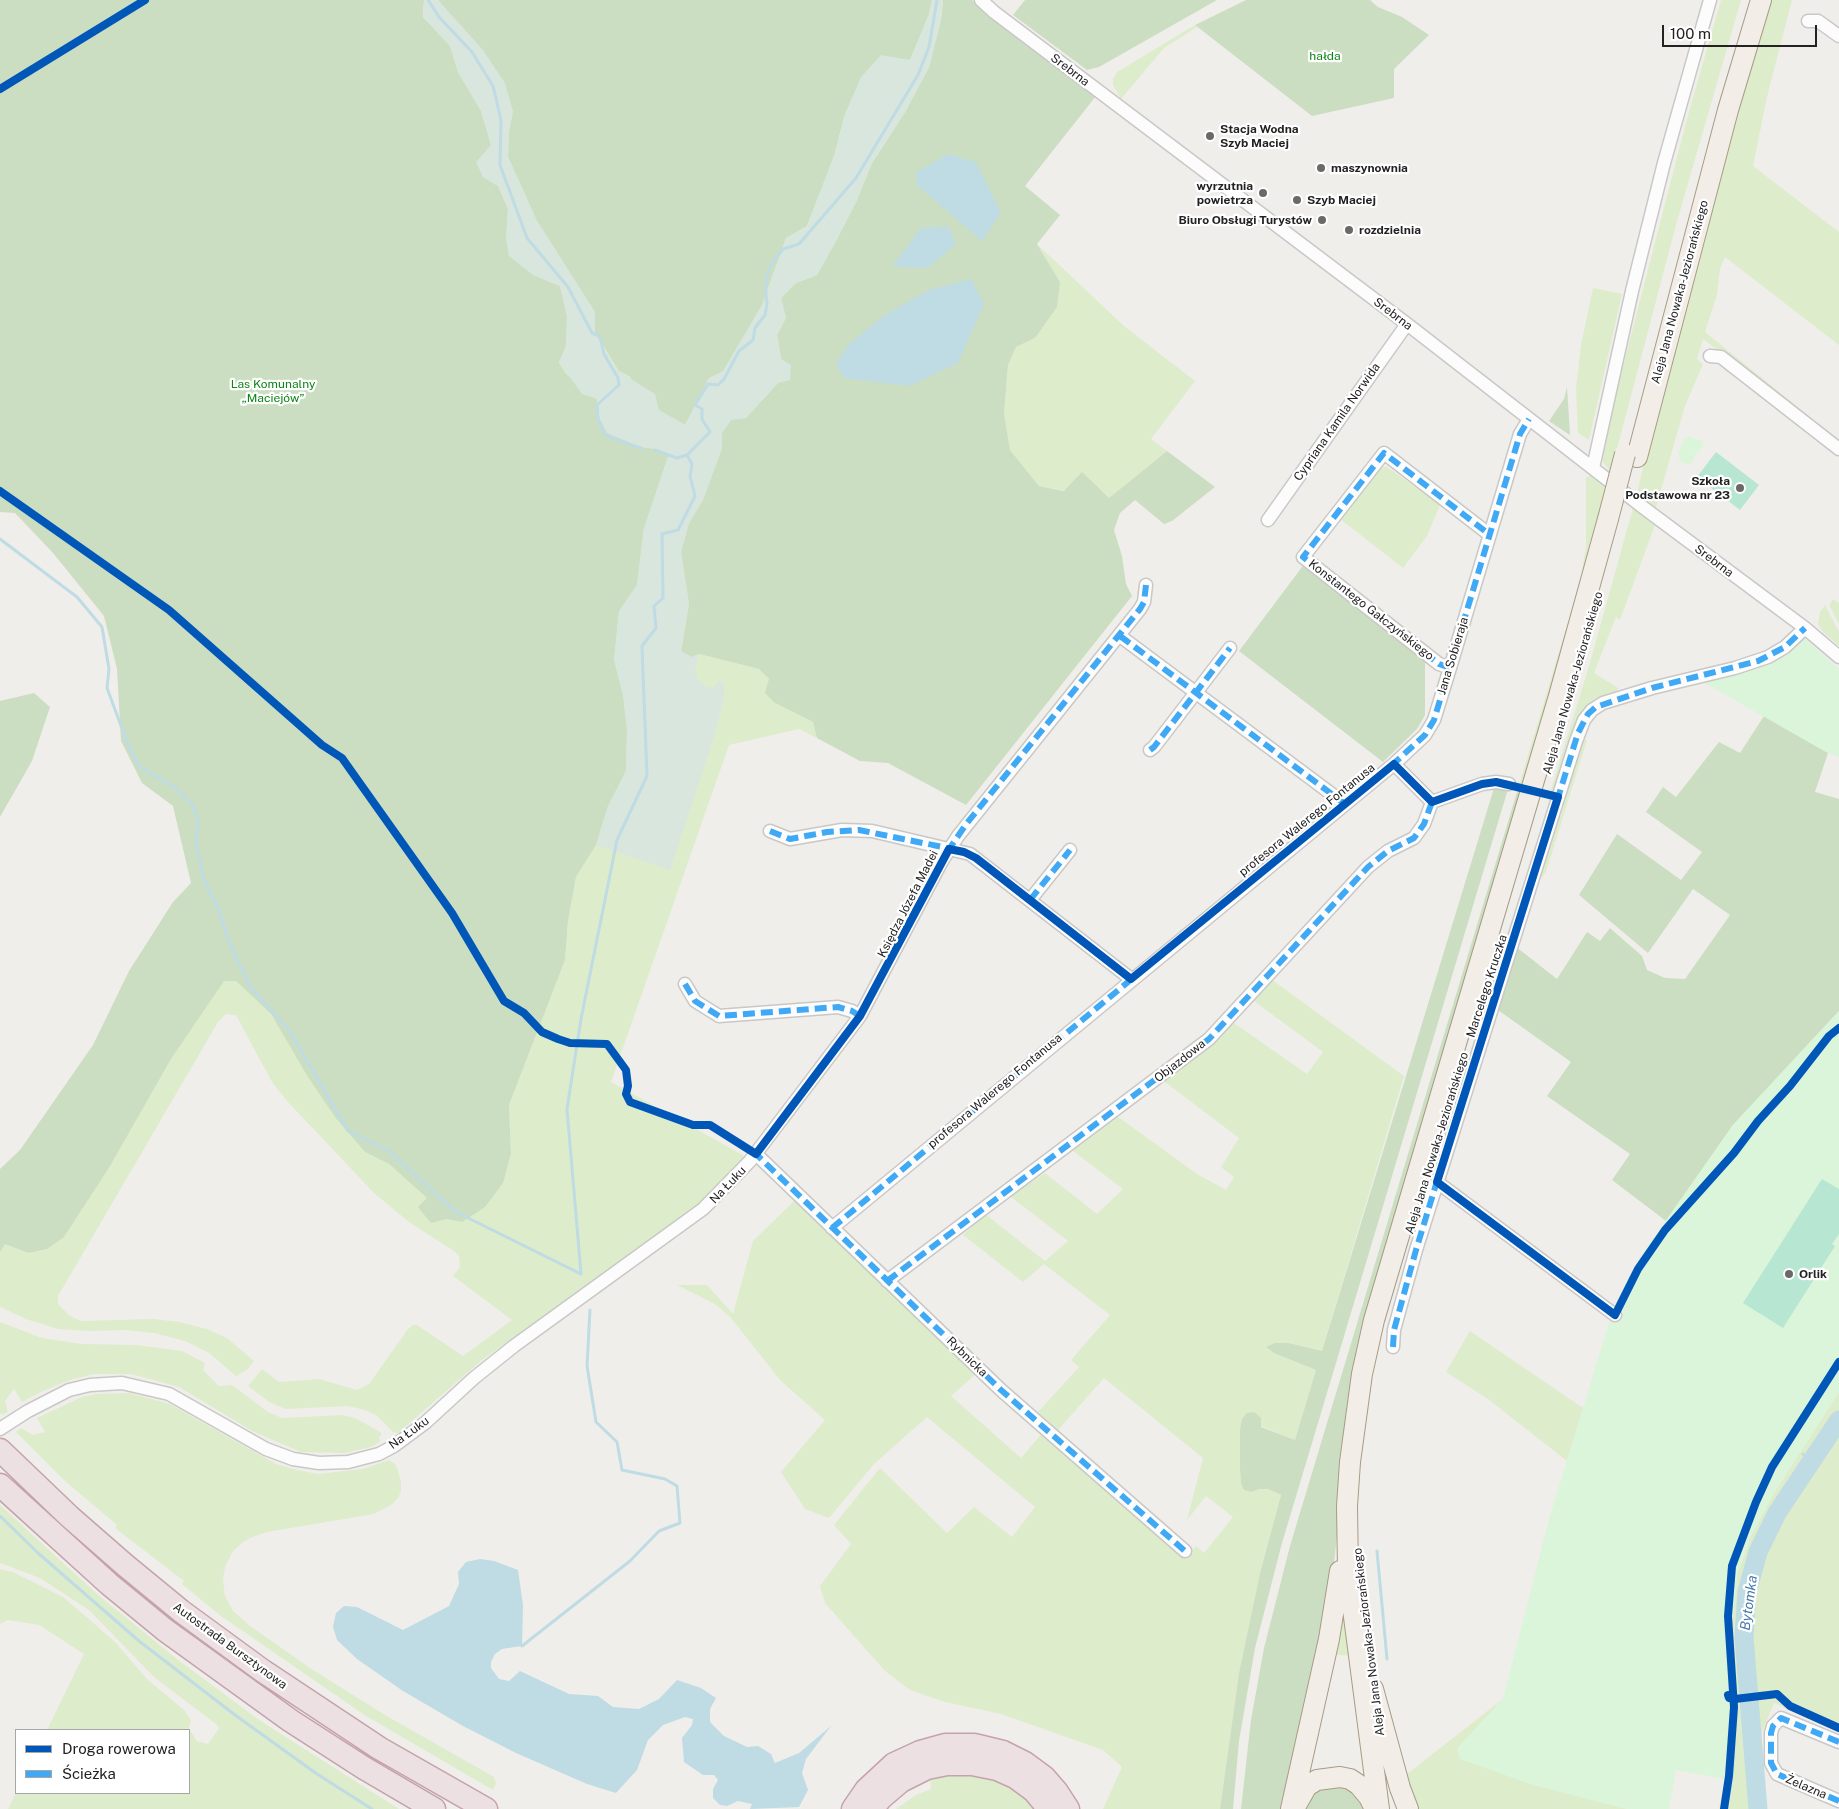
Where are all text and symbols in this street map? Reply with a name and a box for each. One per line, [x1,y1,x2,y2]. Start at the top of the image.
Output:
scale bar [1664,15,1819,47]
text: 100 m [1670,25,1711,42]
park label: hałda [1309,49,1341,63]
street label: Srebrna [1048,51,1092,89]
place label: Stacja Wodna Szyb Maciej [1220,122,1299,150]
marker: Stacja Wodna Szyb Maciej [1204,130,1216,142]
place label: maszynownia [1331,161,1408,175]
marker: maszynownia [1315,162,1327,174]
place label: wyrzutnia powietrza [1196,179,1253,207]
marker: wyrzutnia powietrza [1257,187,1269,199]
place label: Szyb Maciej [1307,193,1376,207]
marker: Szyb Maciej [1291,194,1303,206]
street label: Aleja Jana Nowaka-Jeziorańskiego [1649,199,1711,385]
place label: Biuro Obsługi Turystów [1179,213,1312,227]
marker: Biuro Obsługi Turystów [1316,214,1328,226]
place label: rozdzielnia [1359,223,1421,237]
marker: rozdzielnia [1343,224,1355,236]
street label: Srebrna [1371,295,1415,333]
street label: Cypriana Kamila Norwida [1291,360,1383,484]
park label: Las Komunalny „Maciejów” [231,377,315,405]
place label: Szkoła Podstawowa nr 23 [1625,474,1730,502]
marker: Szkoła Podstawowa nr 23 [1734,482,1746,494]
street label: Srebrna [1692,542,1736,580]
street label: Konstantego Gałczyńskiego [1306,557,1436,663]
street label: Aleja Jana Nowaka-Jeziorańskiego [1540,590,1606,776]
street label: Jana Sobieraja [1434,615,1472,697]
street label: profesora Walerego Fontanusa [1236,761,1378,879]
street label: Księdza Józefa Madei [875,848,941,960]
street label: Marcelego Kruczka [1464,933,1510,1039]
street label: profesora Walerego Fontanusa [925,1031,1065,1151]
street label: Objazdowa [1151,1037,1209,1085]
street label: Aleja Jana Nowaka-Jeziorańskiego [1402,1050,1472,1236]
street label: Na Łuku [707,1163,749,1207]
place label: Orlik [1799,1267,1827,1281]
marker: Orlik [1783,1268,1795,1280]
street label: Rybnicka [944,1334,990,1380]
street label: Na Łuku [386,1414,432,1452]
street label: Aleja Jana Nowaka-Jeziorańskiego [1350,1547,1388,1737]
water label: Bytomka [1737,1574,1761,1632]
street label: Autostrada Bursztynowa [170,1600,290,1692]
legend [15,1729,190,1794]
text: Droga rowerowa [62,1740,176,1757]
text: Ścieżka [62,1765,116,1782]
street label: Żelazna [1783,1772,1829,1802]

